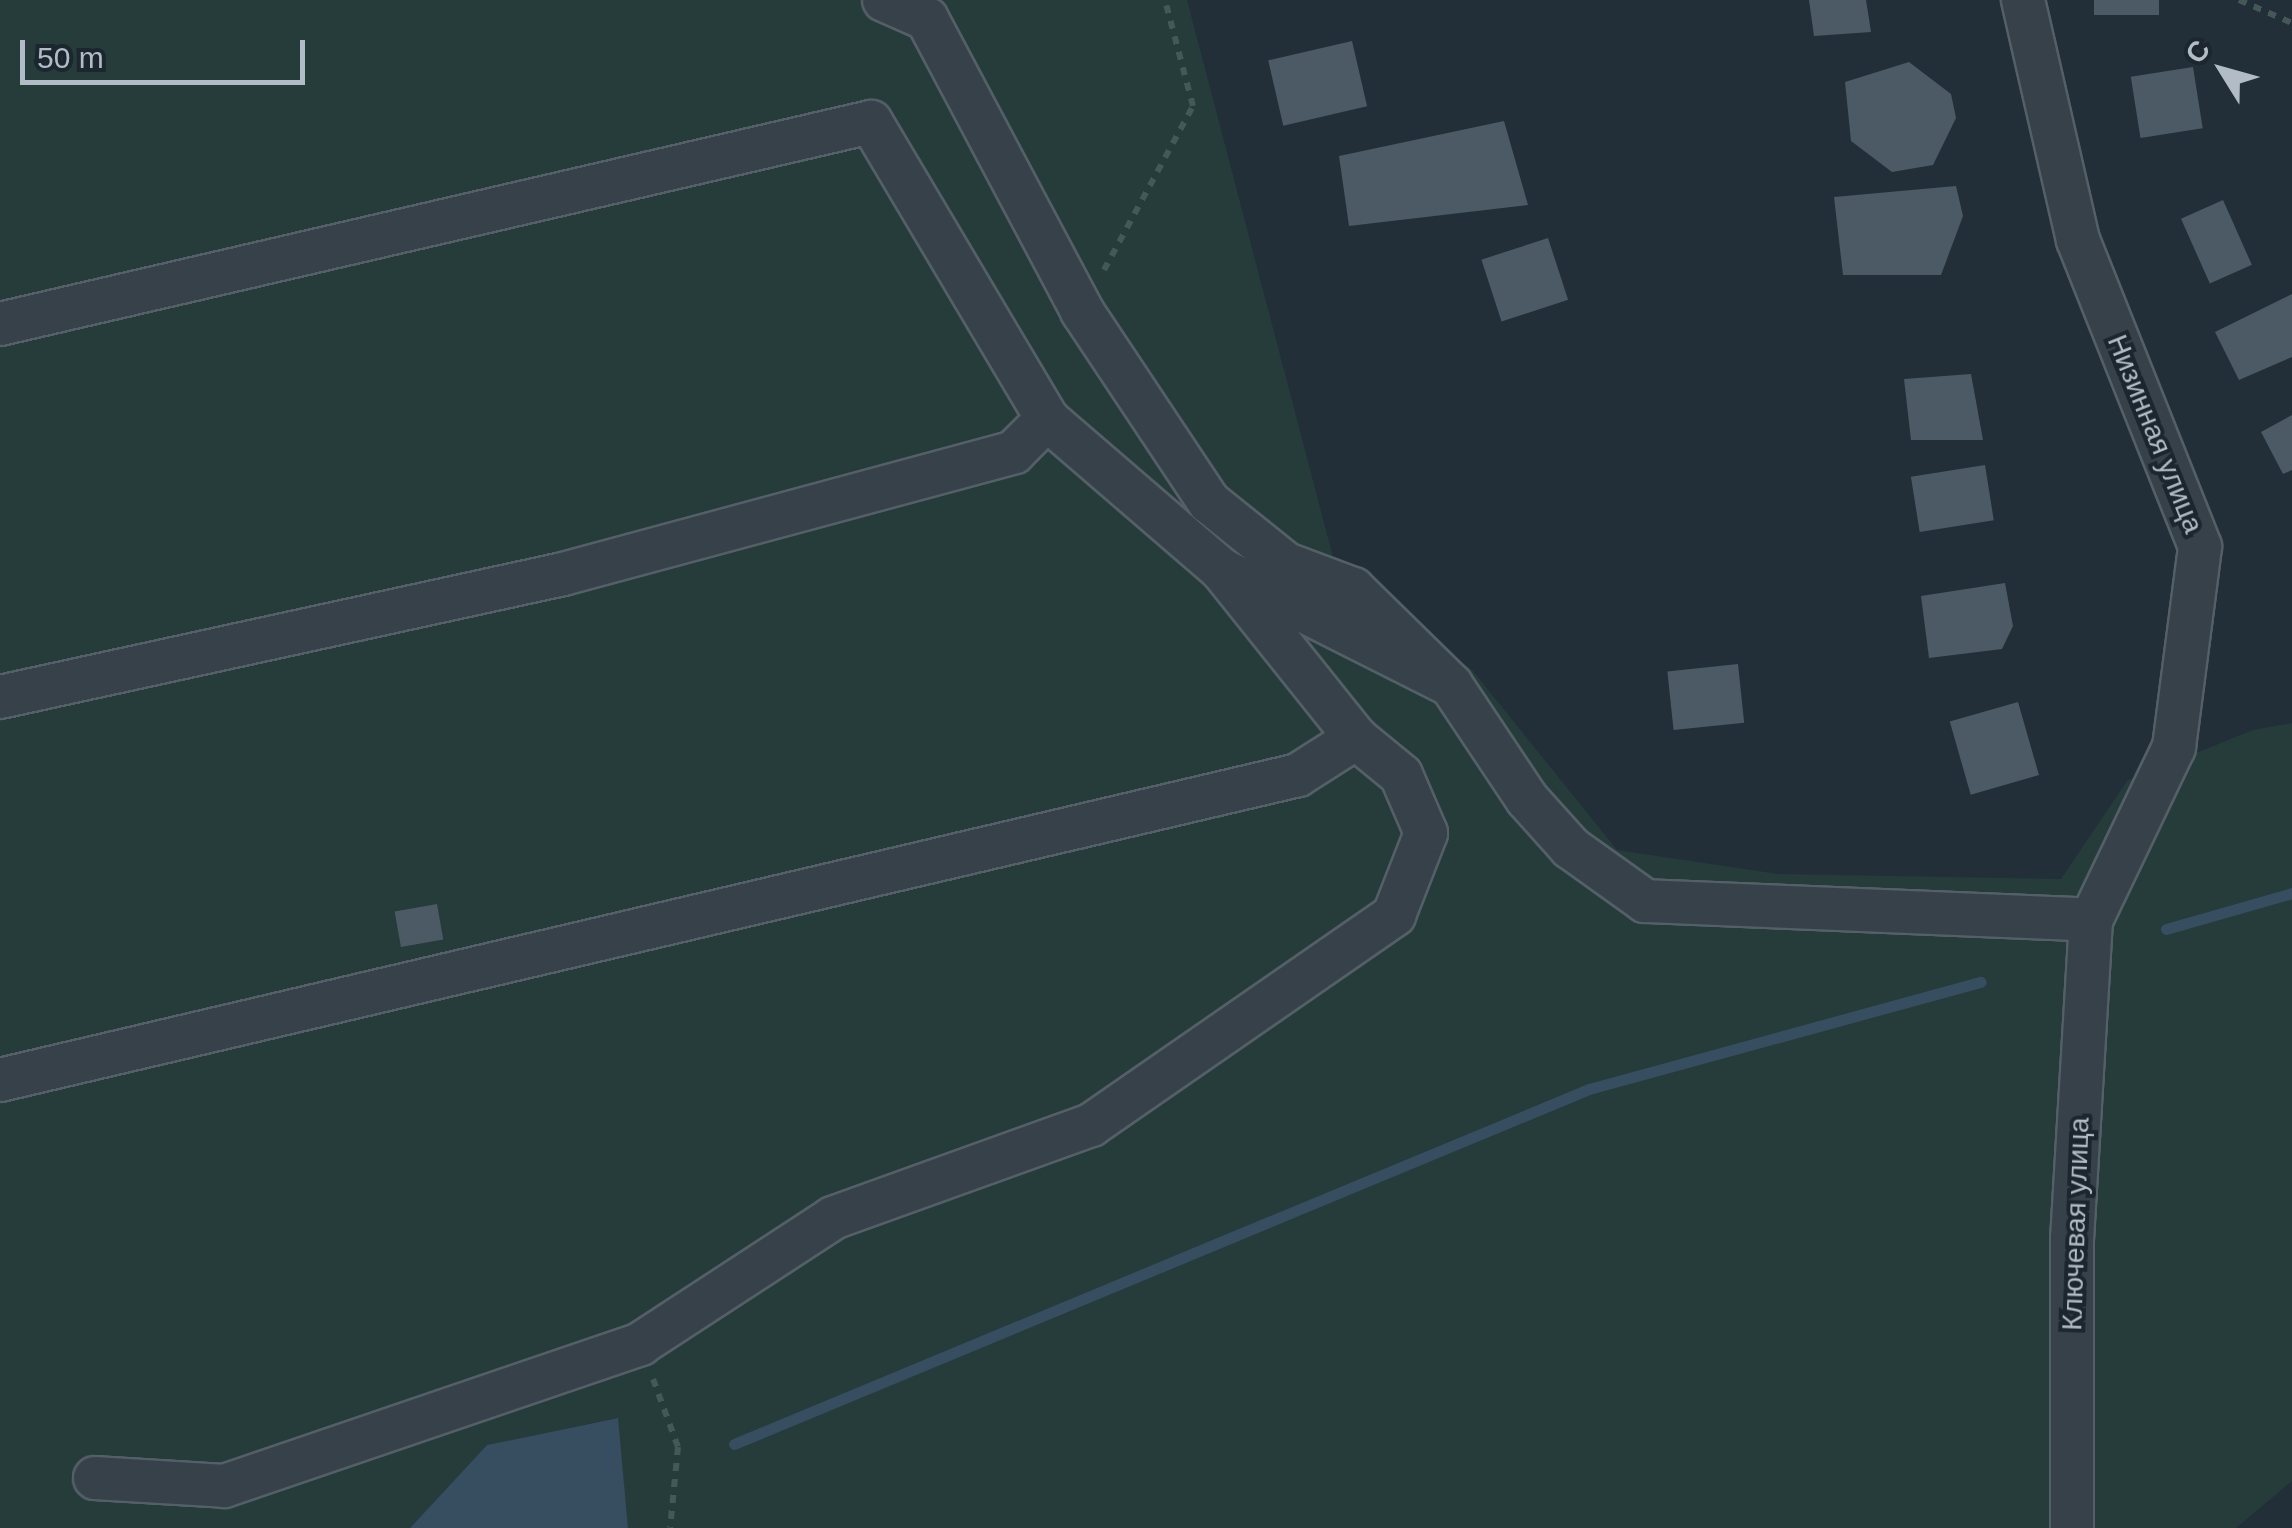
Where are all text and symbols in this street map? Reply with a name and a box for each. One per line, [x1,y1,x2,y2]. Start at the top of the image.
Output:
scale bar [25,20,310,82]
north arrow [2172,20,2272,120]
text: С [2179,34,2216,69]
text: 50 m [37,41,104,74]
street label: Низинная улица [2100,330,2210,538]
street label: Ключевая улица [2055,1117,2097,1331]

